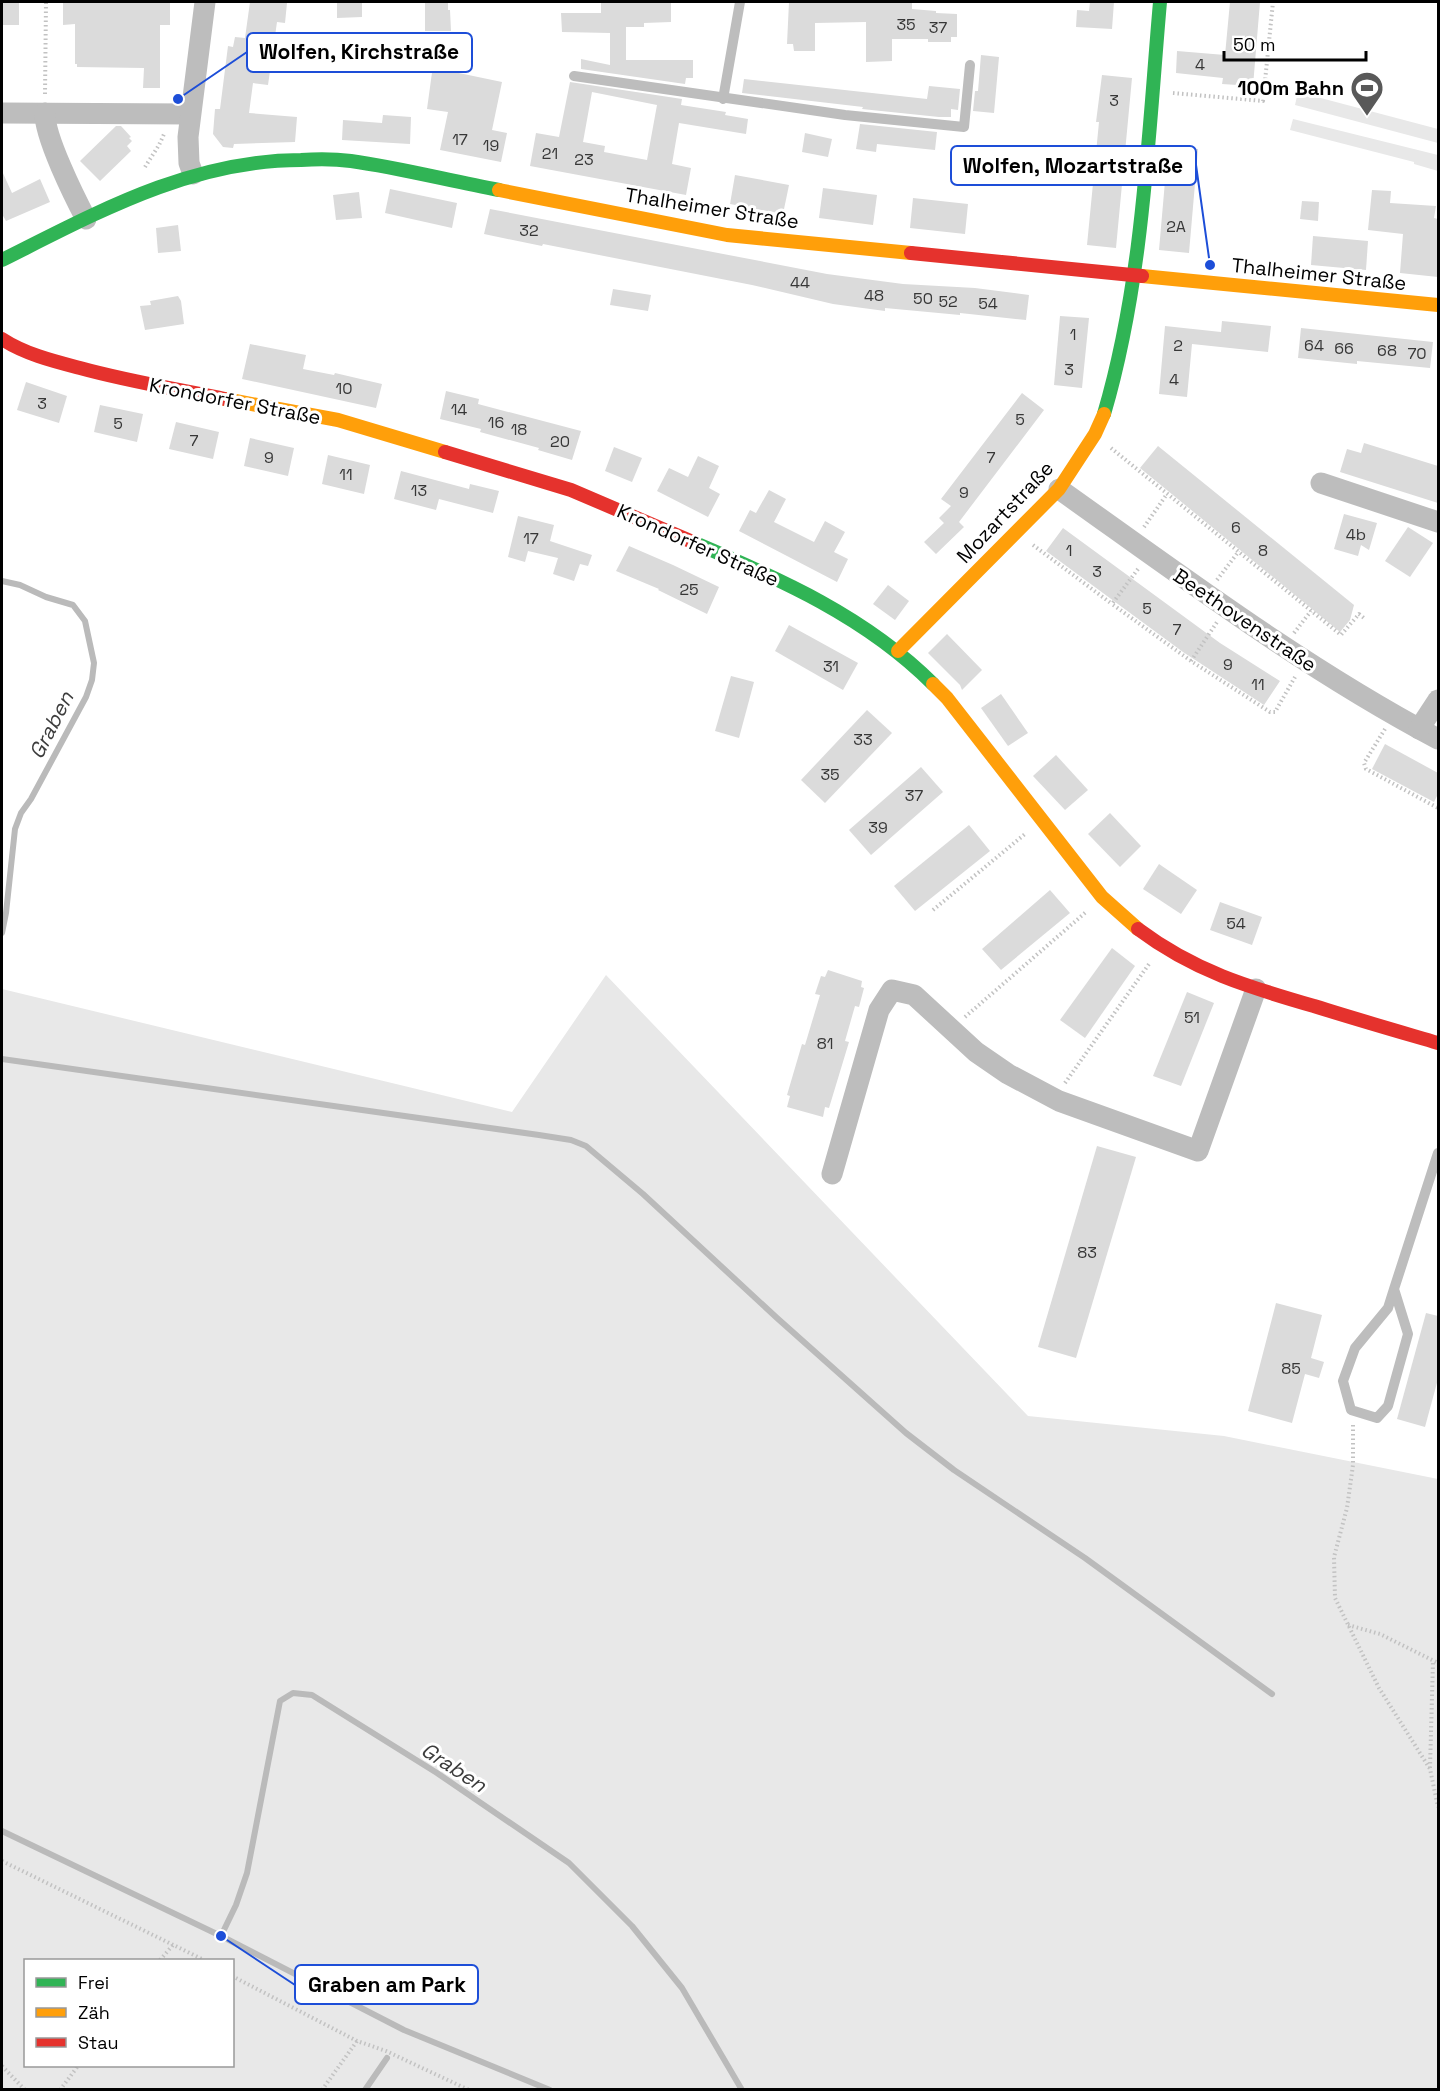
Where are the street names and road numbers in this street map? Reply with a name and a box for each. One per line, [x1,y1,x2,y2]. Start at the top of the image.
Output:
street label: Thalheimer Straße [623,181,801,235]
street label: Thalheimer Straße [1230,252,1408,296]
street label: Krondorfer Straße [147,372,323,430]
street label: Mozartstraße [951,455,1059,569]
street label: Krondorfer Straße [613,498,783,592]
street label: Beethovenstraße [1168,563,1322,677]

